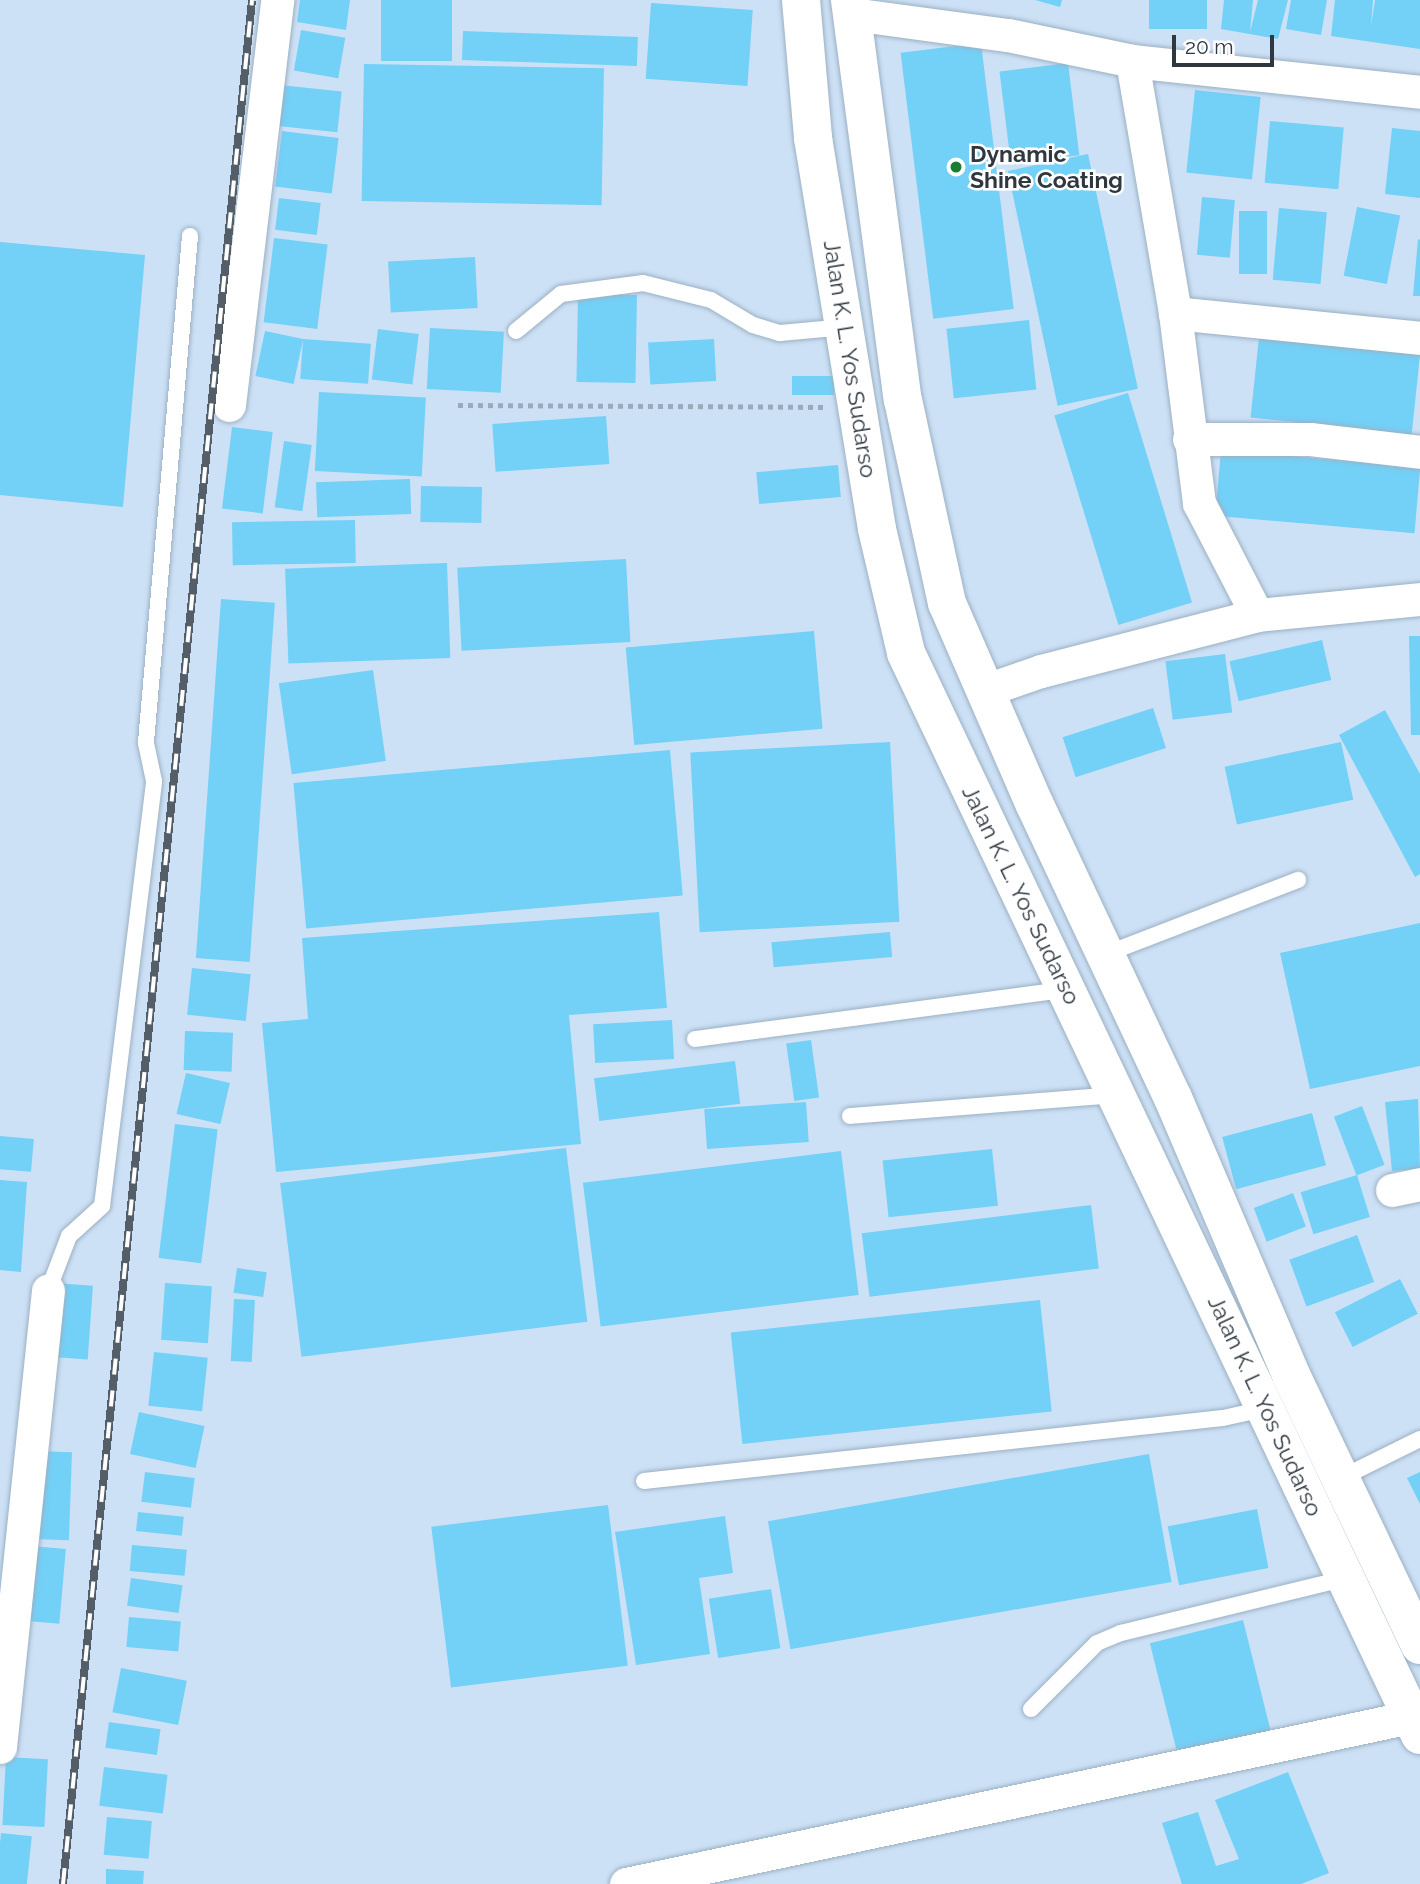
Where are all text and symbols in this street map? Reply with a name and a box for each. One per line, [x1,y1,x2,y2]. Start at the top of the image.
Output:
scale bar [1175,21,1276,65]
text: 20 m [1185,34,1233,59]
place label: Dynamic Shine Coating [970,140,1123,194]
marker: Dynamic Shine Coating [948,159,964,175]
street label: Jalan K. L. Yos Sudarso [818,238,882,480]
street label: Jalan K. L. Yos Sudarso [956,781,1086,1009]
street label: Jalan K. L. Yos Sudarso [1202,1291,1328,1521]

